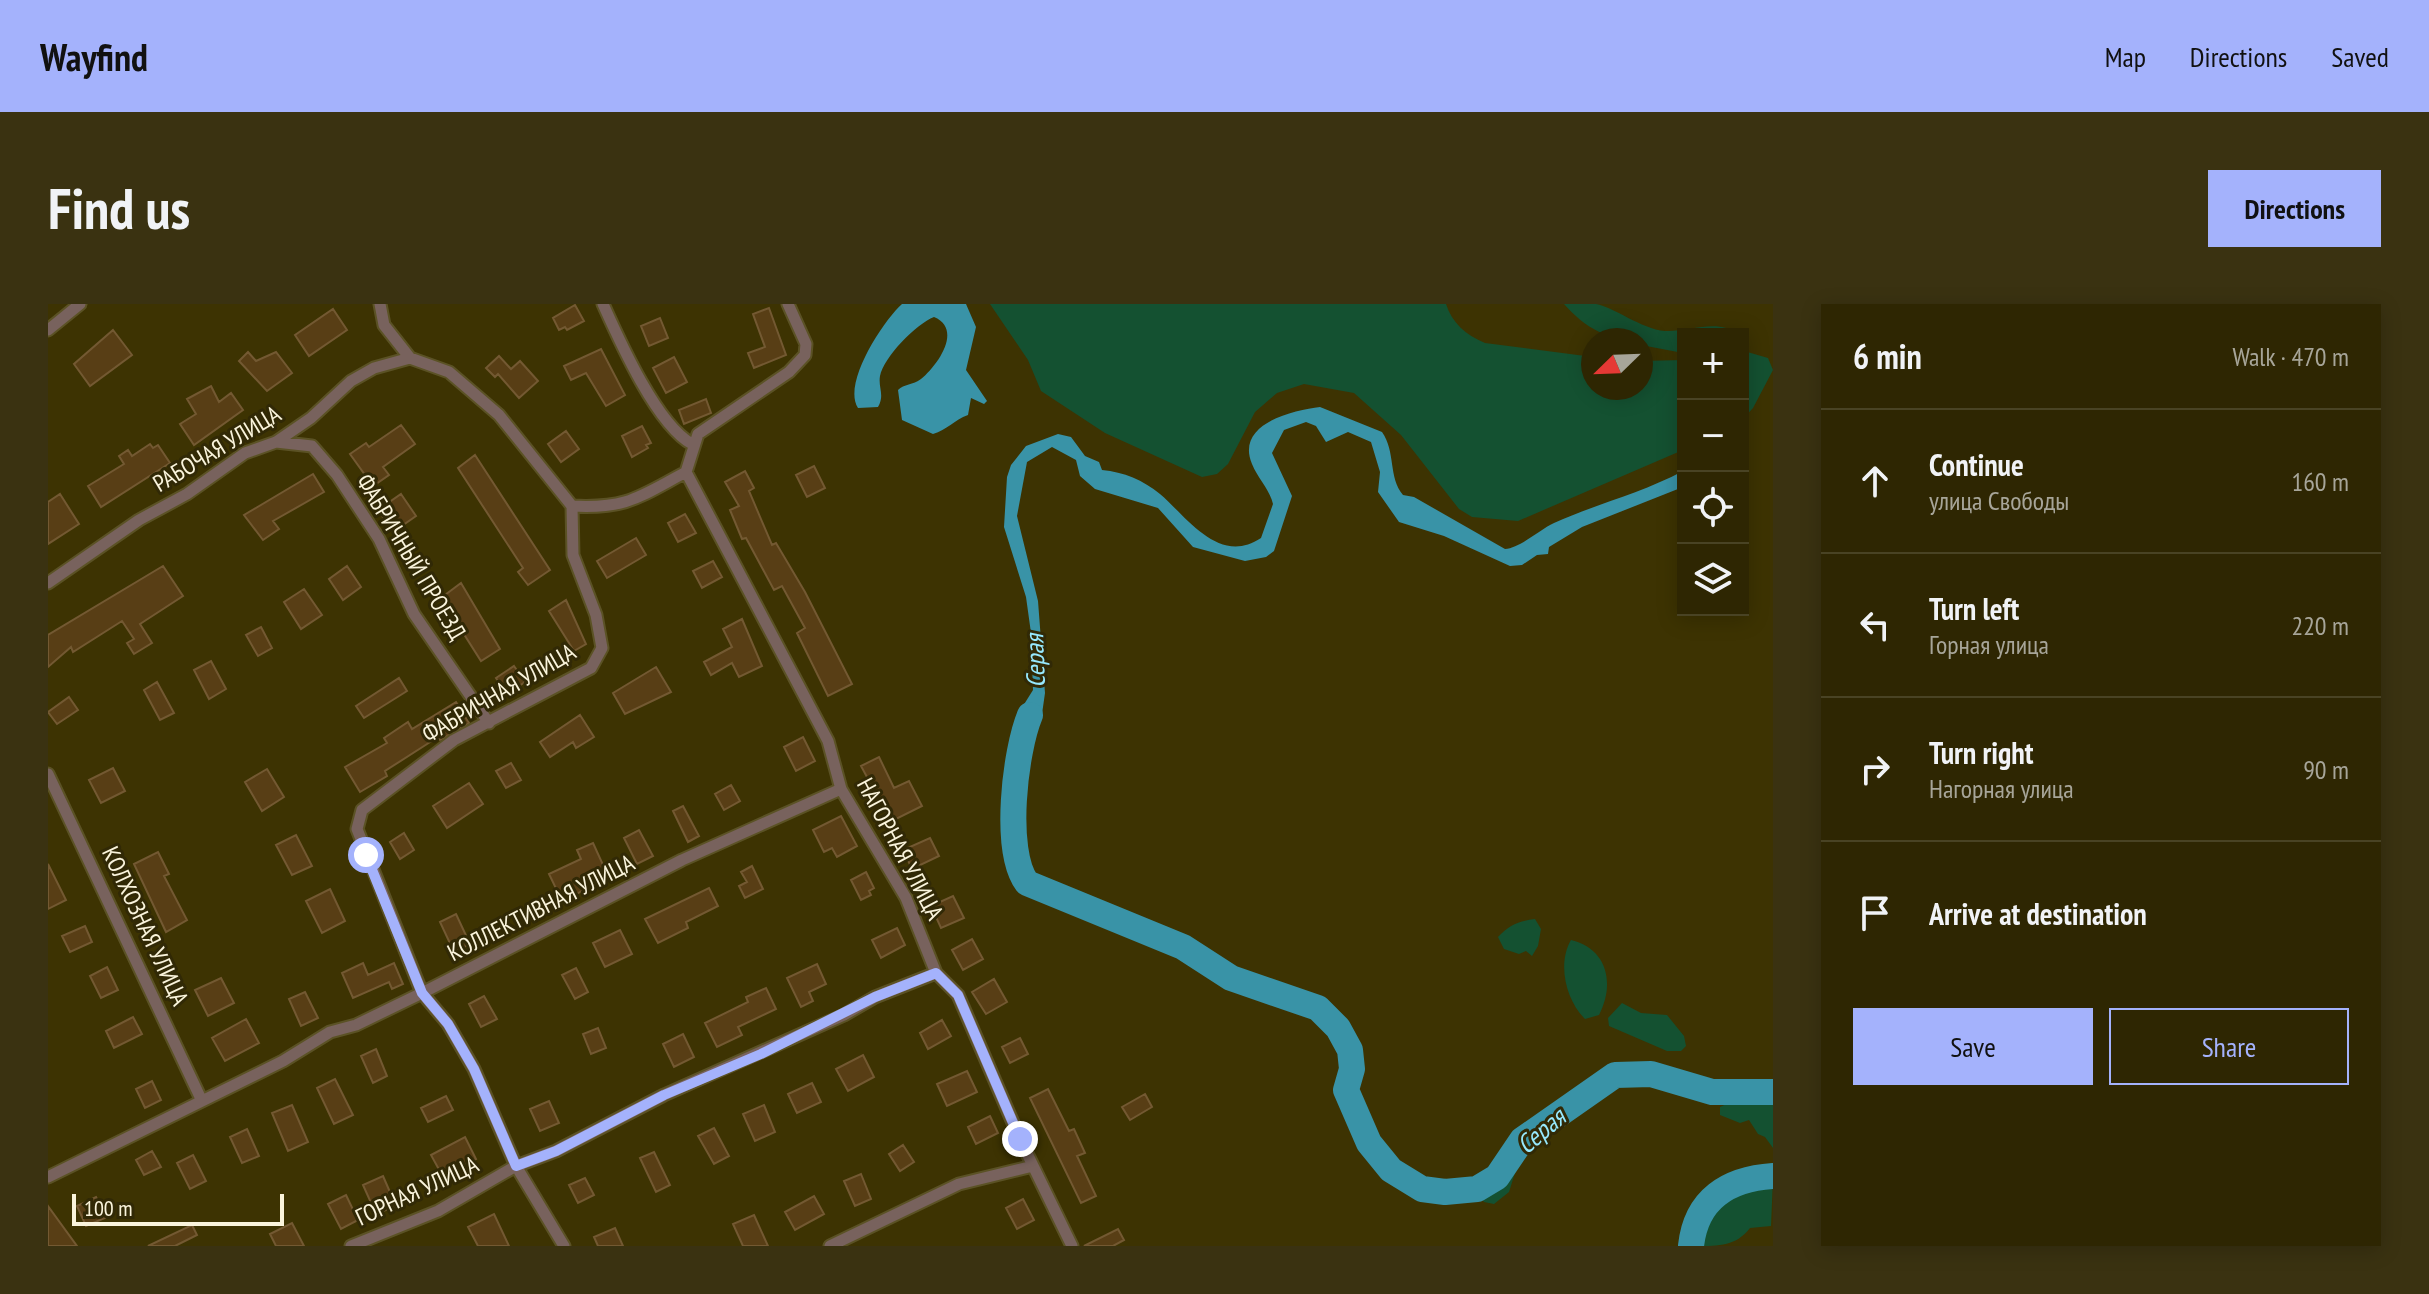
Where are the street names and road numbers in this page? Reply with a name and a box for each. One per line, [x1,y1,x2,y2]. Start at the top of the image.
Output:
street label: РАБОЧАЯ УЛИЦА [147,398,287,499]
street label: ФАБРИЧНЫЙ ПРОЕЗД [350,468,473,645]
street label: ФАБРИЧНАЯ УЛИЦА [416,636,582,749]
street label: НАГОРНАЯ УЛИЦА [850,772,951,926]
street label: КОЛХОЗНАЯ УЛИЦА [95,841,196,1011]
street label: КОЛЛЕКТИВНАЯ УЛИЦА [442,847,640,968]
street label: ГОРНАЯ УЛИЦА [350,1148,484,1233]

